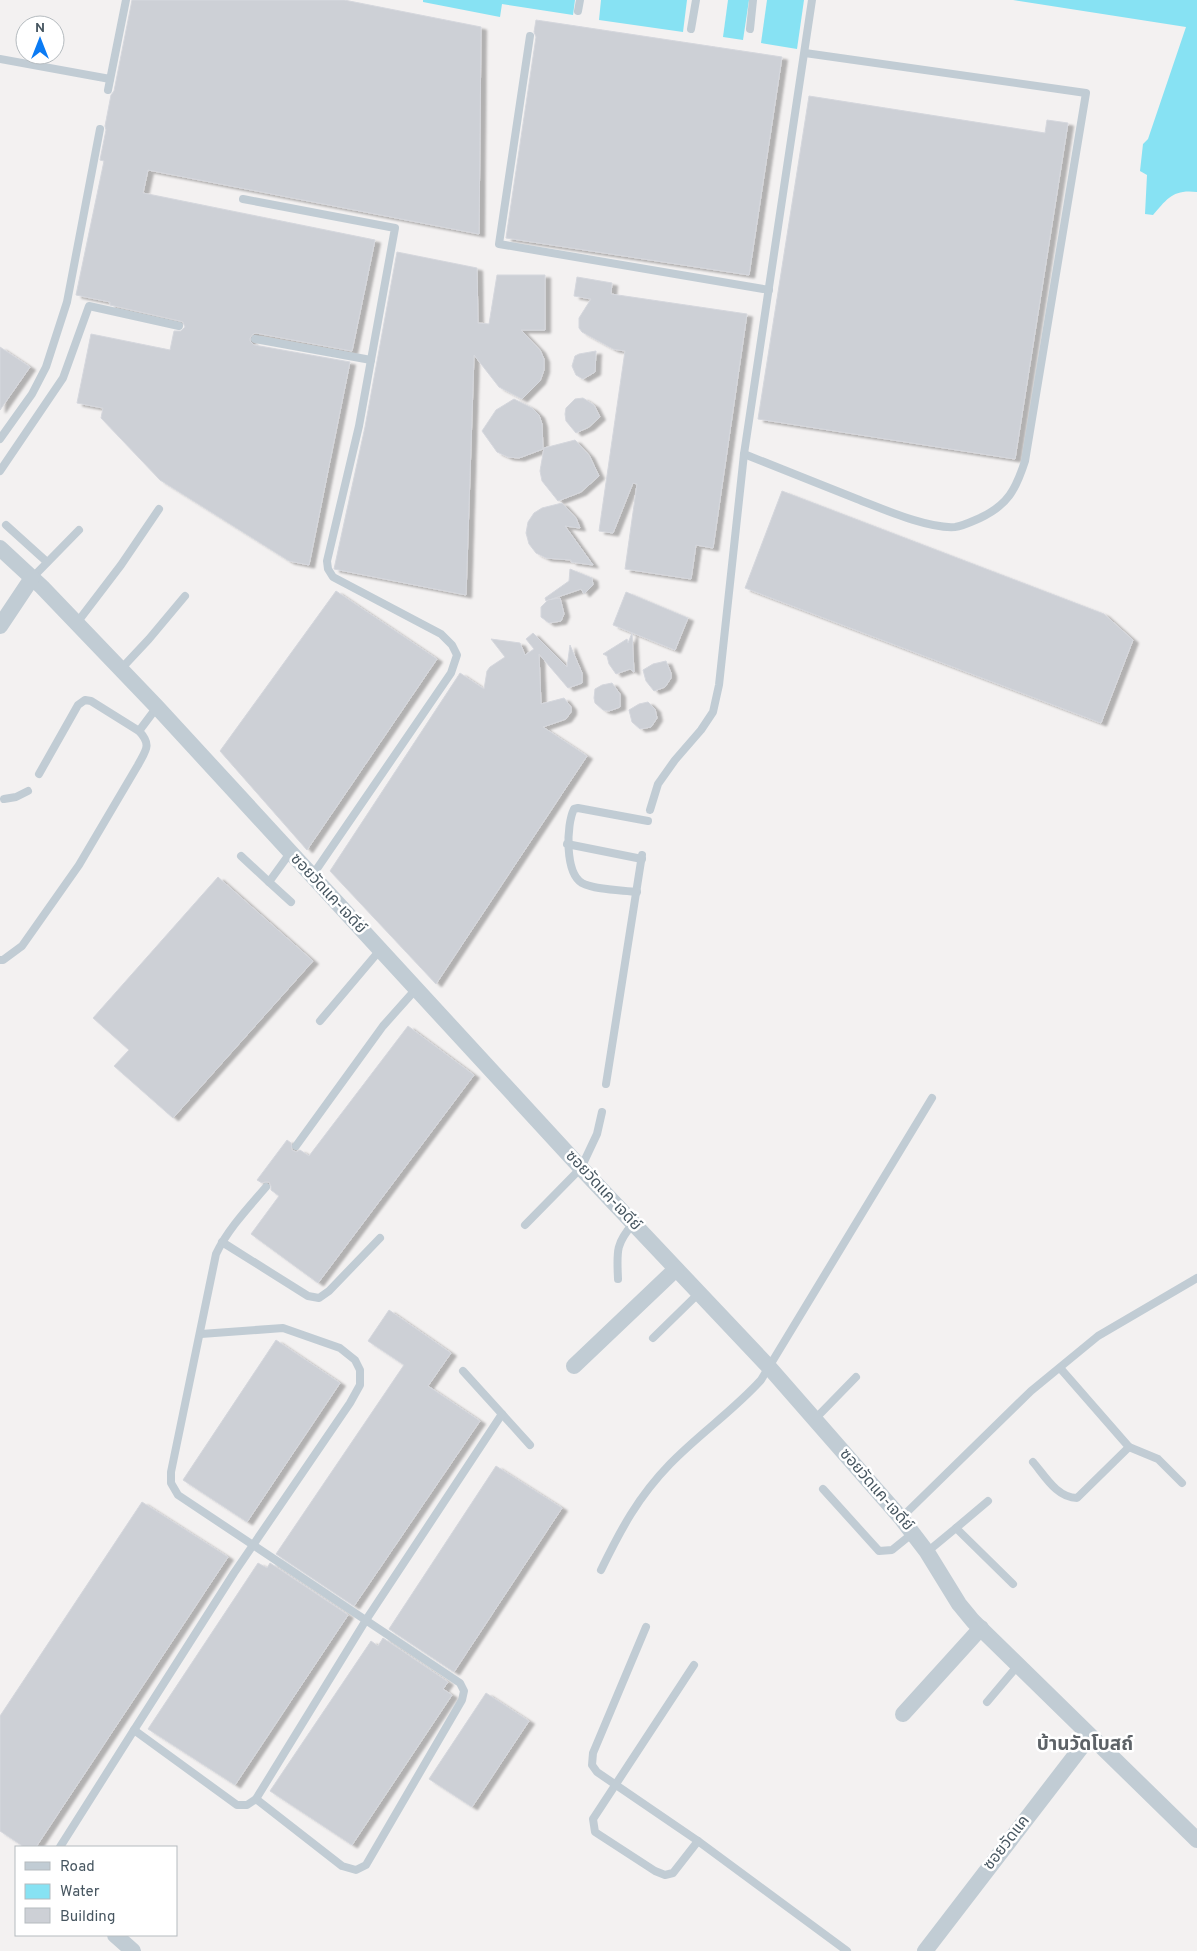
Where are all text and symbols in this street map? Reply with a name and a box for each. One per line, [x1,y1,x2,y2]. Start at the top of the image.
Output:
north arrow [15,15,65,65]
text: N [35,20,45,37]
street label: ซอยวัดแค-เจดีย์ [286,850,370,938]
street label: ซอยวัดแค-เจดีย์ [561,1147,645,1235]
street label: ซอยวัดแค-เจดีย์ [835,1445,917,1535]
district label: บ้านวัดโบสถ์ [1037,1733,1133,1757]
street label: ซอยวัดแค [979,1812,1035,1874]
legend [15,1846,178,1936]
text: Road [60,1858,95,1877]
text: Water [60,1883,100,1902]
text: Building [60,1908,115,1927]

